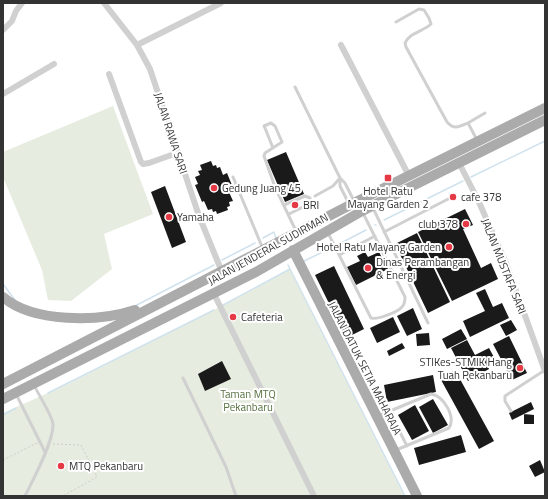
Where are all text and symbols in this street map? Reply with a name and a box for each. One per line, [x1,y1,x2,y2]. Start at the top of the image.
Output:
street label: JALAN RAWA SARI [150,90,192,176]
marker: Hotel Ratu Mayang Garden 2 [383,173,393,183]
place label: Gedung Juang 45 [222,180,301,196]
marker: Gedung Juang 45 [209,183,219,193]
place label: Hotel Ratu Mayang Garden 2 [347,183,429,212]
place label: cafe 378 [461,189,501,205]
marker: cafe 378 [448,192,458,202]
place label: BRI [303,197,319,213]
marker: BRI [290,200,300,210]
place label: Yamaha [177,209,214,225]
street label: JALAN JENDERAL SUDIRMAN [205,209,331,289]
marker: Yamaha [164,212,174,222]
place label: club 378 [418,216,458,232]
street label: JALAN MUSTAFA SARI [478,216,530,316]
marker: club 378 [461,219,471,229]
place label: Hotel Ratu Mayang Garden [316,239,441,255]
marker: Hotel Ratu Mayang Garden [444,242,454,252]
place label: Dinas Perambangan & Energi [376,254,469,283]
marker: Dinas Perambangan & Energi [363,263,373,273]
street label: JALAN DATUK SETIA MAHARAJA [324,298,406,438]
place label: Cafeteria [241,309,283,325]
marker: Cafeteria [228,312,238,322]
place label: STIKes-STMIK Hang Tuah Pekanbaru [420,354,512,383]
marker: STIKes-STMIK Hang Tuah Pekanbaru [515,363,525,373]
park label: Taman MTQ Pekanbaru [220,386,276,415]
place label: MTQ Pekanbaru [69,458,143,474]
marker: MTQ Pekanbaru [56,461,66,471]

